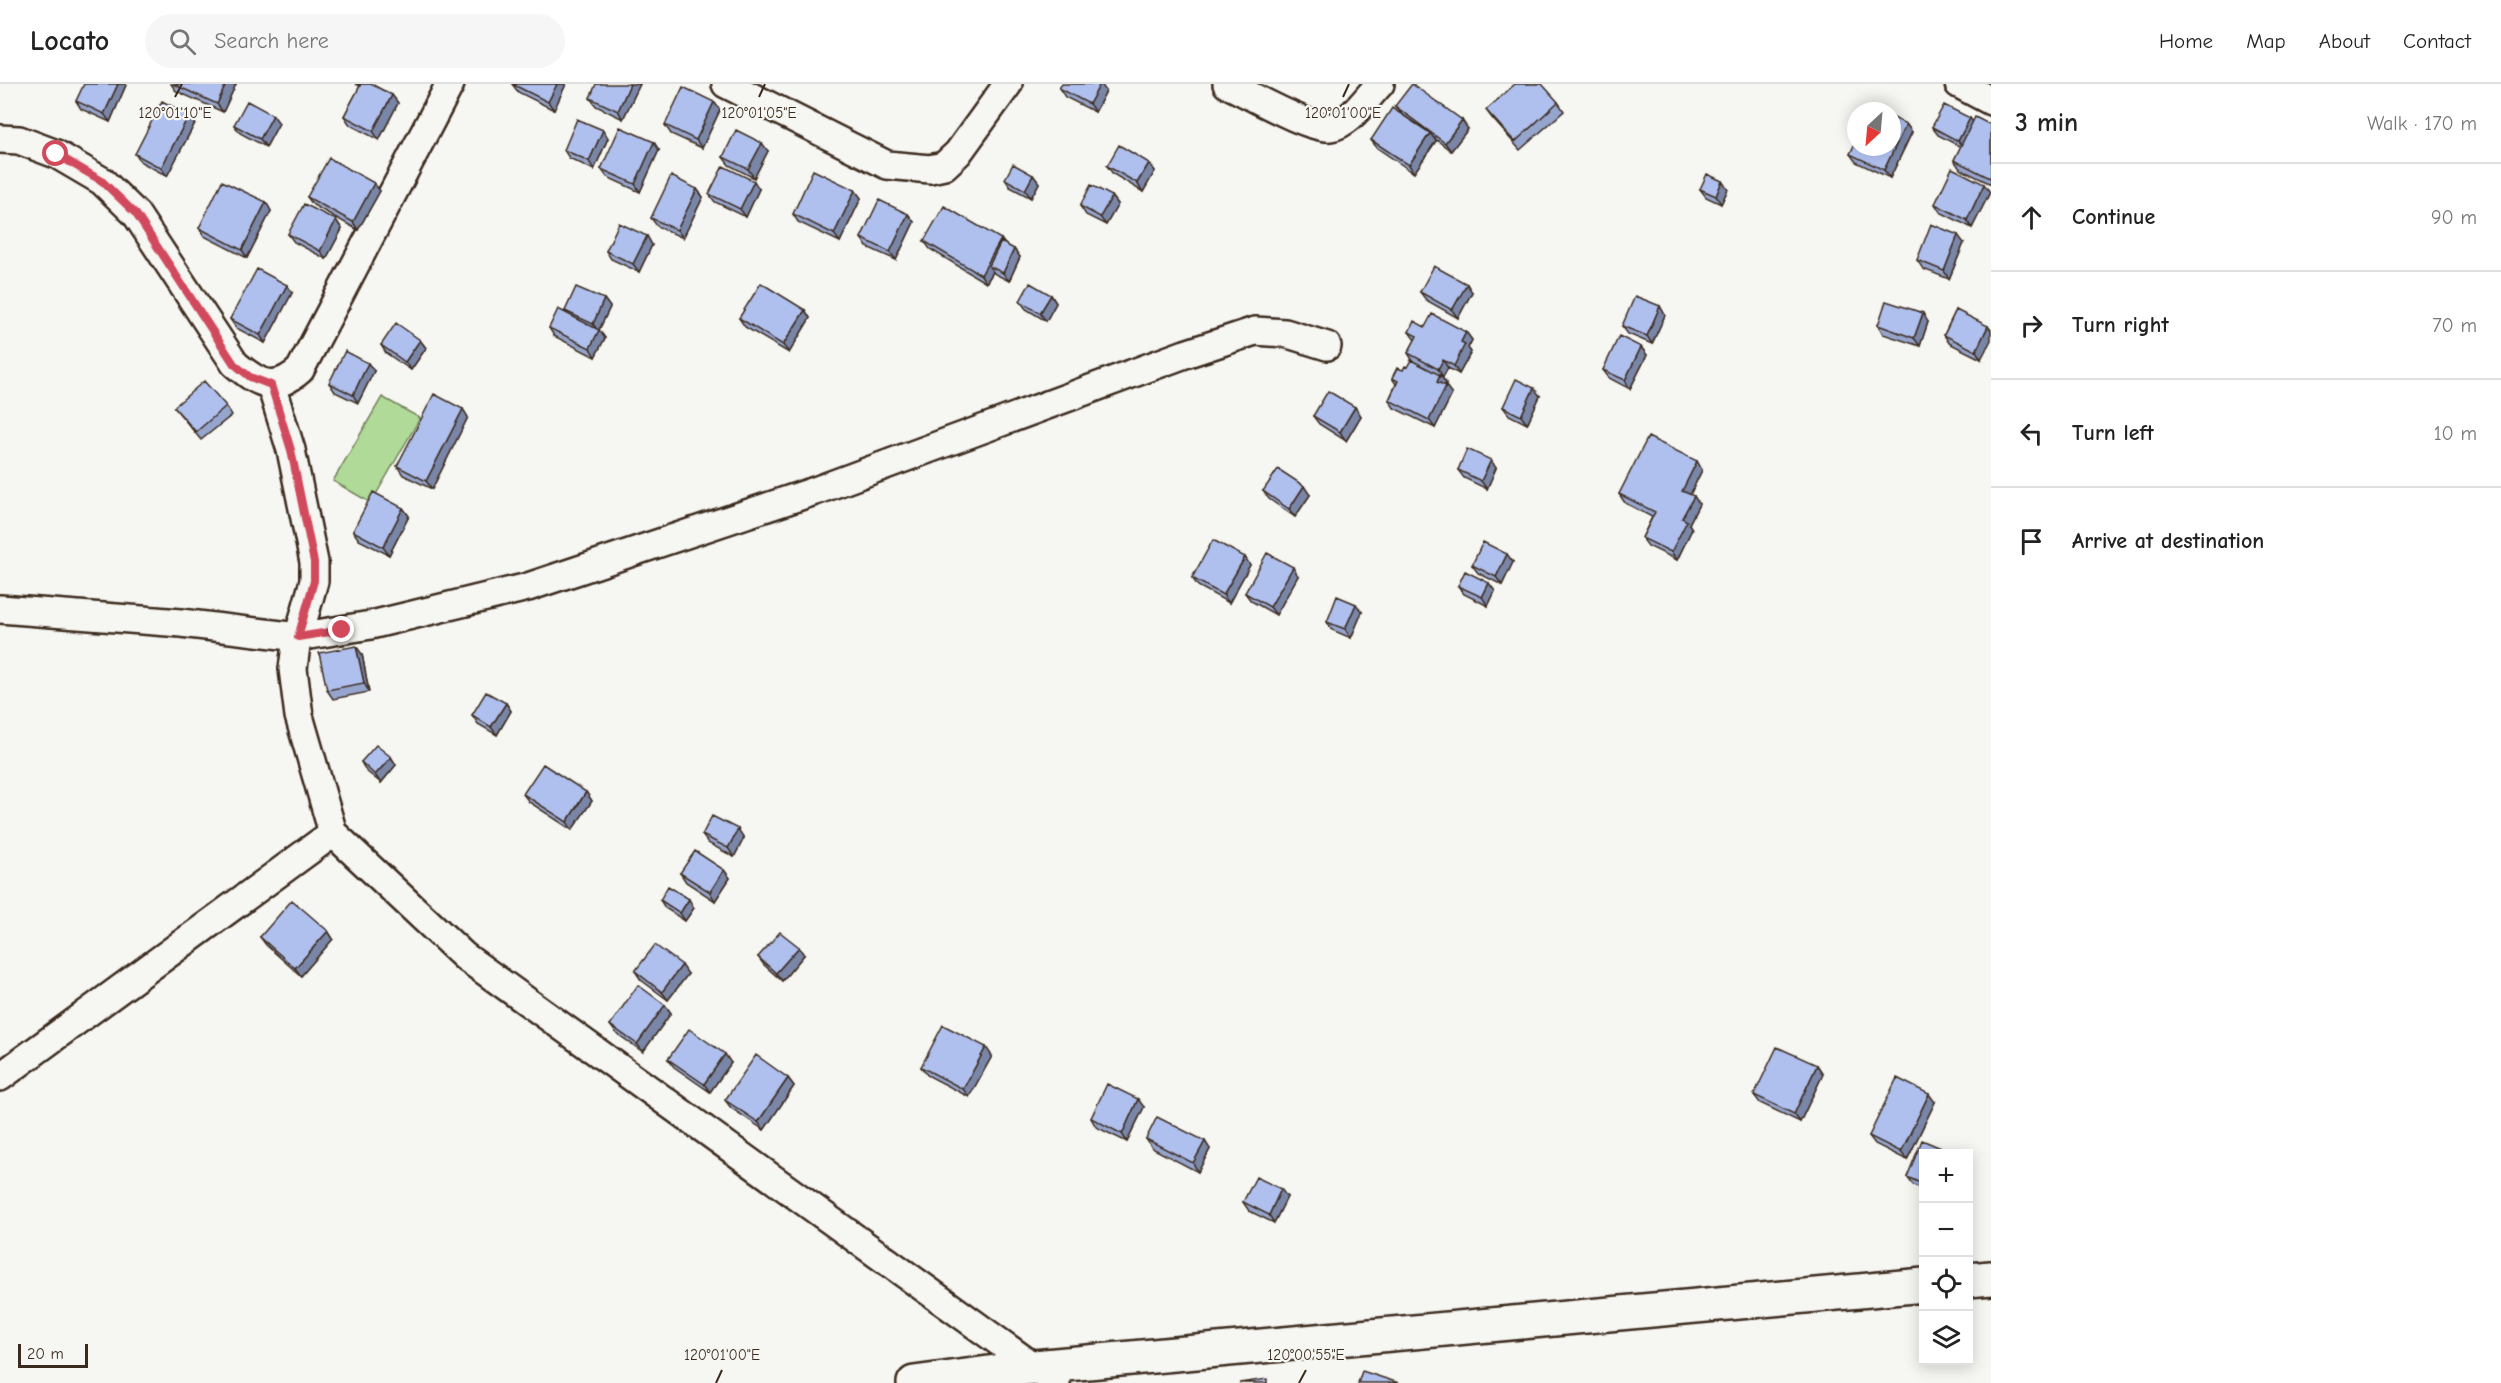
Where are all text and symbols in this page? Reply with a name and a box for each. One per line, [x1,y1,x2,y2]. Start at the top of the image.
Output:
search box [145,14,565,68]
text: Locato [30,25,109,57]
icon: search [166,25,199,58]
text: Search here [214,28,329,54]
text: Home [2159,29,2213,53]
text: Map [2246,29,2286,53]
text: About [2319,29,2370,53]
text: Contact [2403,29,2471,53]
north arrow [1847,102,1901,156]
text: 120°01'10"E [139,104,211,122]
text: 120°01'05"E [721,104,797,122]
text: 120°01'00"E [1305,104,1381,122]
text: 3 min [2015,108,2078,138]
text: Walk · 170 m [2367,112,2477,135]
route start [42,140,68,166]
icon: ahead [2015,201,2048,234]
text: Continue [2072,204,2155,230]
text: 90 m [2431,206,2477,229]
icon: right [2015,309,2048,342]
text: Turn right [2072,312,2169,338]
text: 70 m [2432,314,2477,337]
icon: left [2015,417,2048,450]
text: Turn left [2072,420,2154,446]
text: 10 m [2434,422,2477,445]
icon: arrive [2015,525,2048,558]
text: Arrive at destination [2072,528,2264,554]
route end [328,616,354,642]
map controls [1919,1149,1973,1365]
button: + [1919,1149,1973,1203]
button: − [1919,1203,1973,1257]
button: locate [1919,1257,1973,1311]
button: layers [1919,1311,1973,1365]
scale bar [18,1341,88,1368]
text: 20 m [27,1345,64,1363]
text: 120°01'00"E [684,1346,760,1364]
text: 120°00'55"E [1267,1346,1345,1364]

